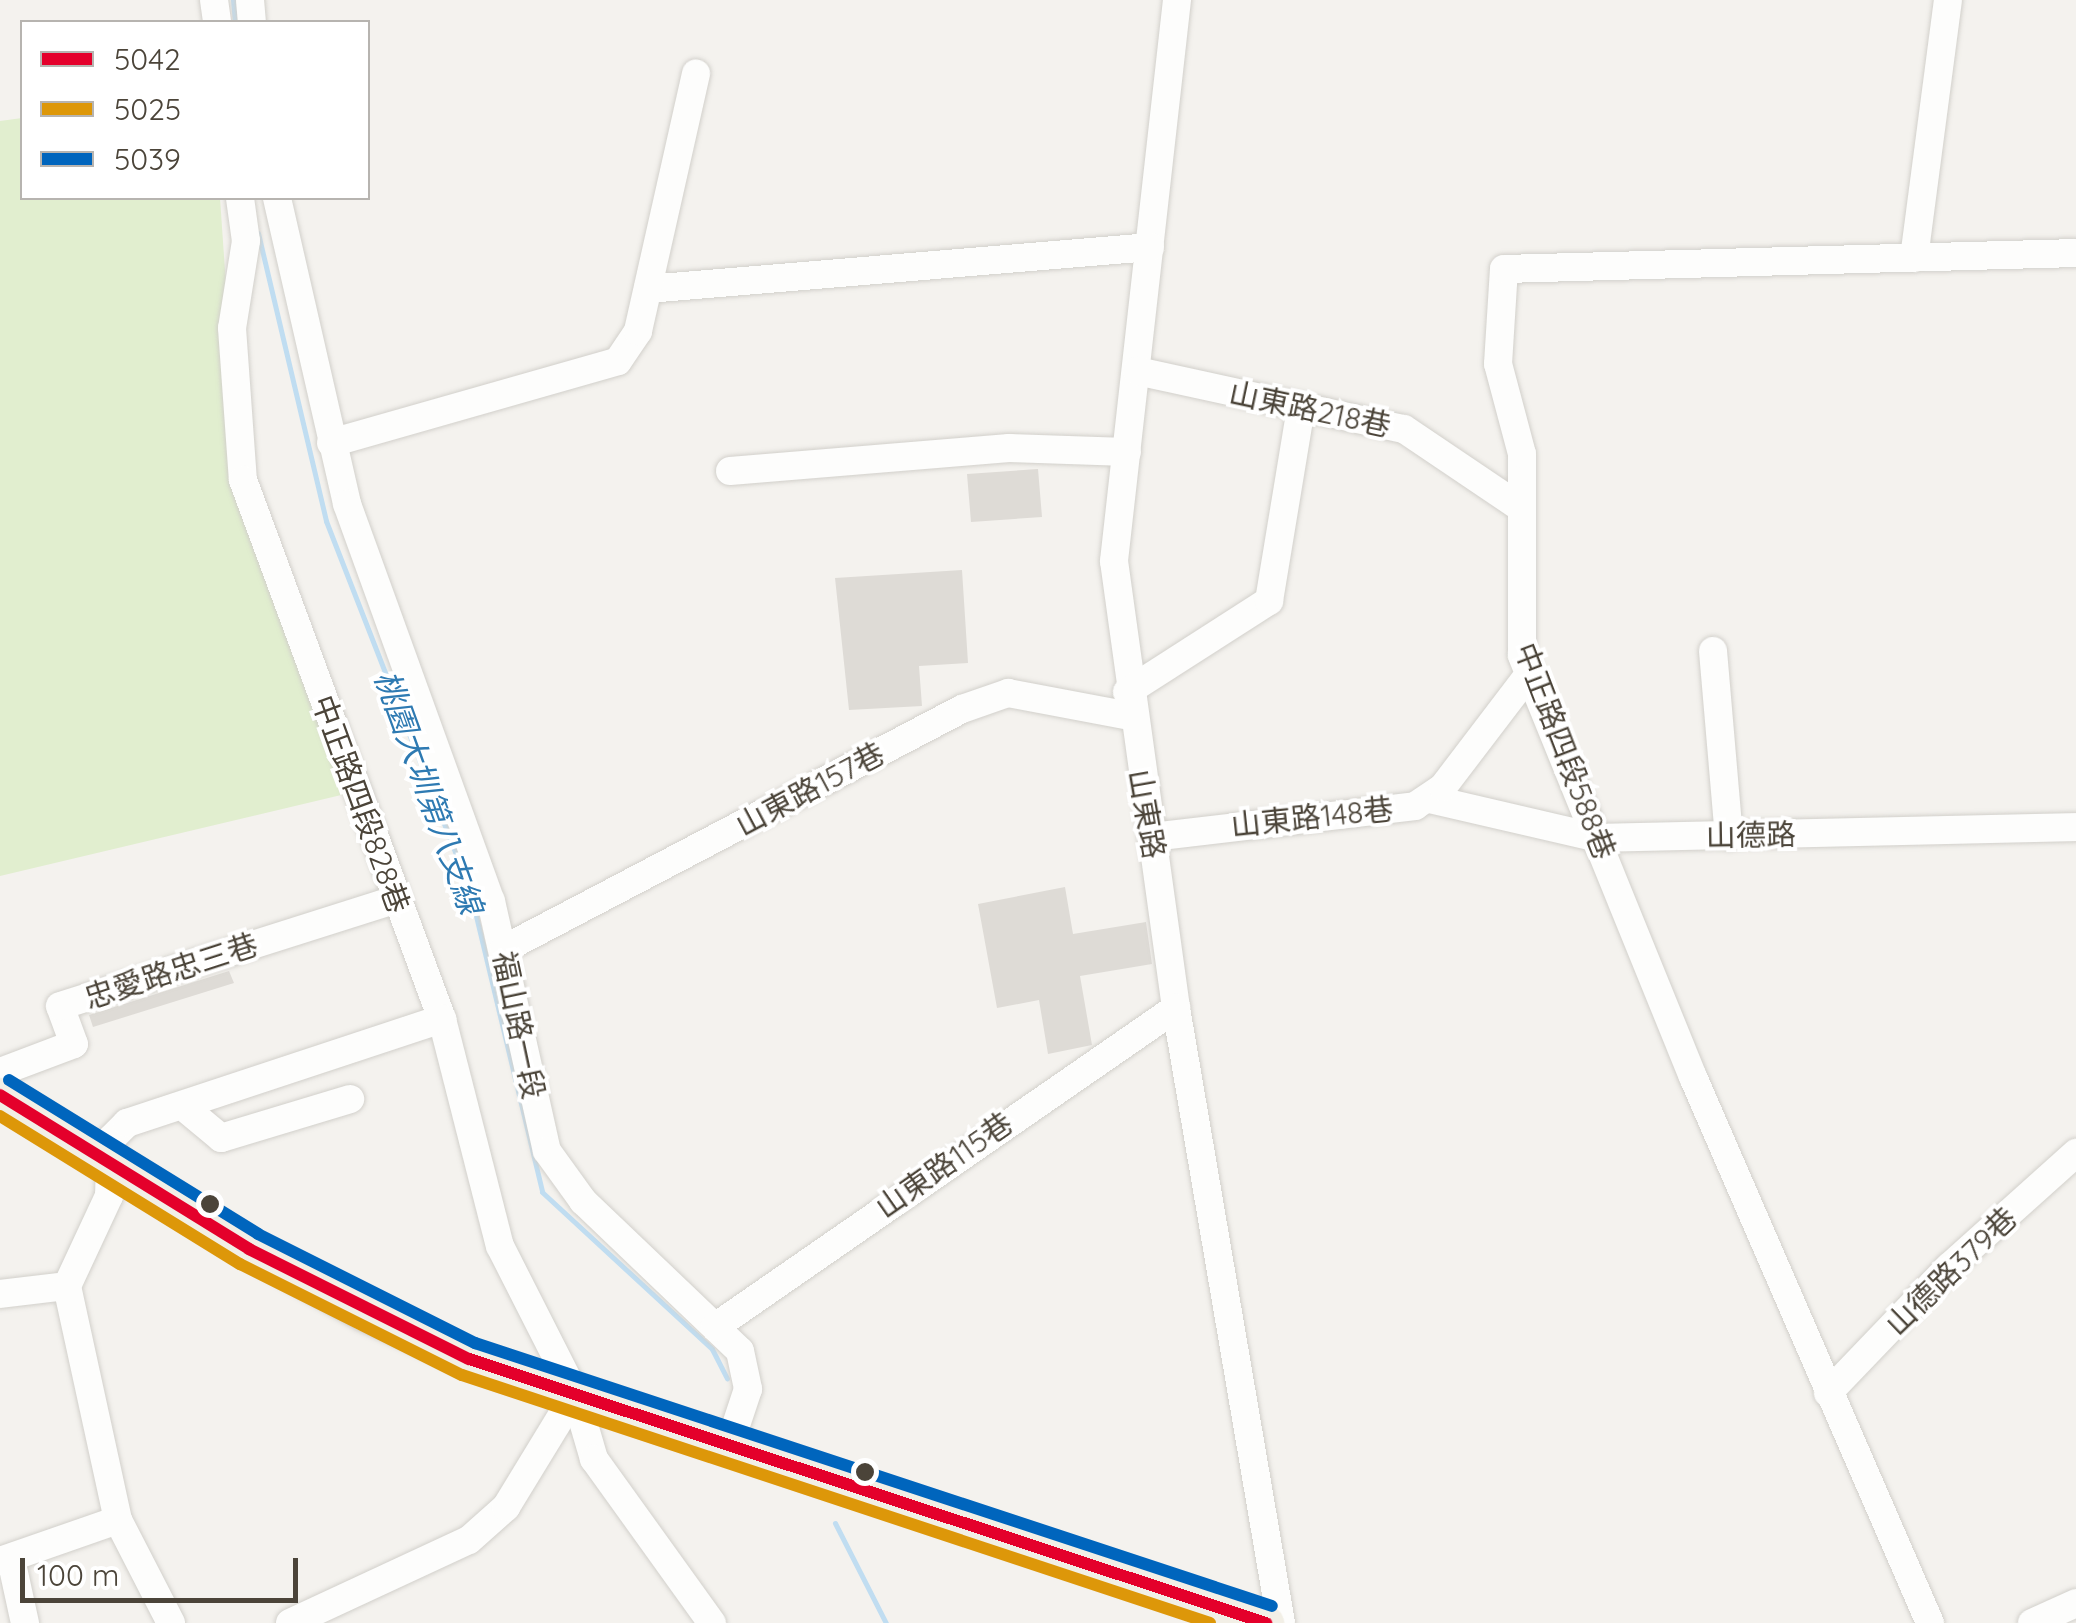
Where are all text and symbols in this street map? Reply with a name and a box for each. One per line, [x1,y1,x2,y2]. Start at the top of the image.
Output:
legend [20,20,370,200]
text: 5042 [114,40,181,78]
text: 5025 [114,90,181,128]
text: 5039 [114,140,181,178]
street label: 山東路218巷 [1226,374,1394,444]
street label: 中正路四段588巷 [1507,638,1623,864]
water label: 桃園大圳第八支線 [367,665,491,919]
street label: 中正路四段828巷 [305,690,417,918]
street label: 山東路157巷 [730,735,890,843]
street label: 山東路 [1121,767,1173,861]
street label: 山東路148巷 [1229,791,1395,843]
street label: 山德路 [1706,816,1796,854]
street label: 忠愛路忠三巷 [80,926,262,1016]
street label: 福山路一段 [486,948,552,1102]
street label: 山東路115巷 [869,1105,1019,1225]
unlabelled marker [200,1194,220,1214]
street label: 山德路379巷 [1878,1200,2024,1342]
unlabelled marker [855,1462,875,1482]
scale bar [25,1538,302,1600]
text: 100 m [37,1556,119,1594]

